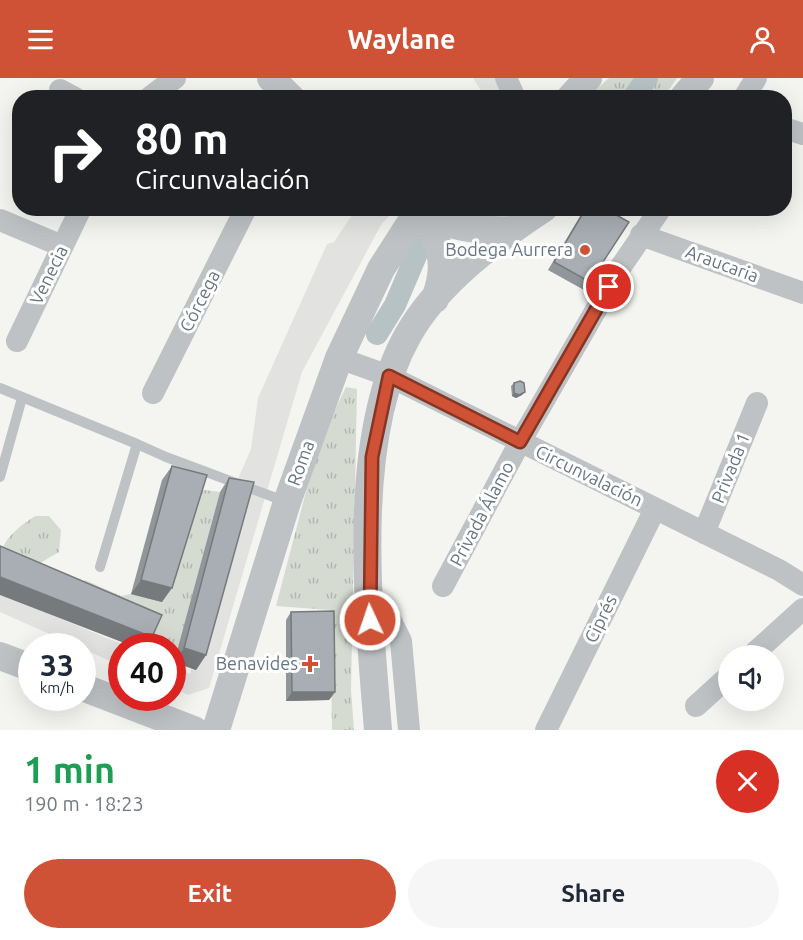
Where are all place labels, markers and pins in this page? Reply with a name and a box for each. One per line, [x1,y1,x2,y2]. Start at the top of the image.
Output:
place label: Bodega Aurrera [445,239,573,259]
marker: Bodega Aurrera [578,243,592,257]
pin [583,261,634,312]
place label: Benavides [216,653,298,673]
marker: Benavides [303,657,317,671]

